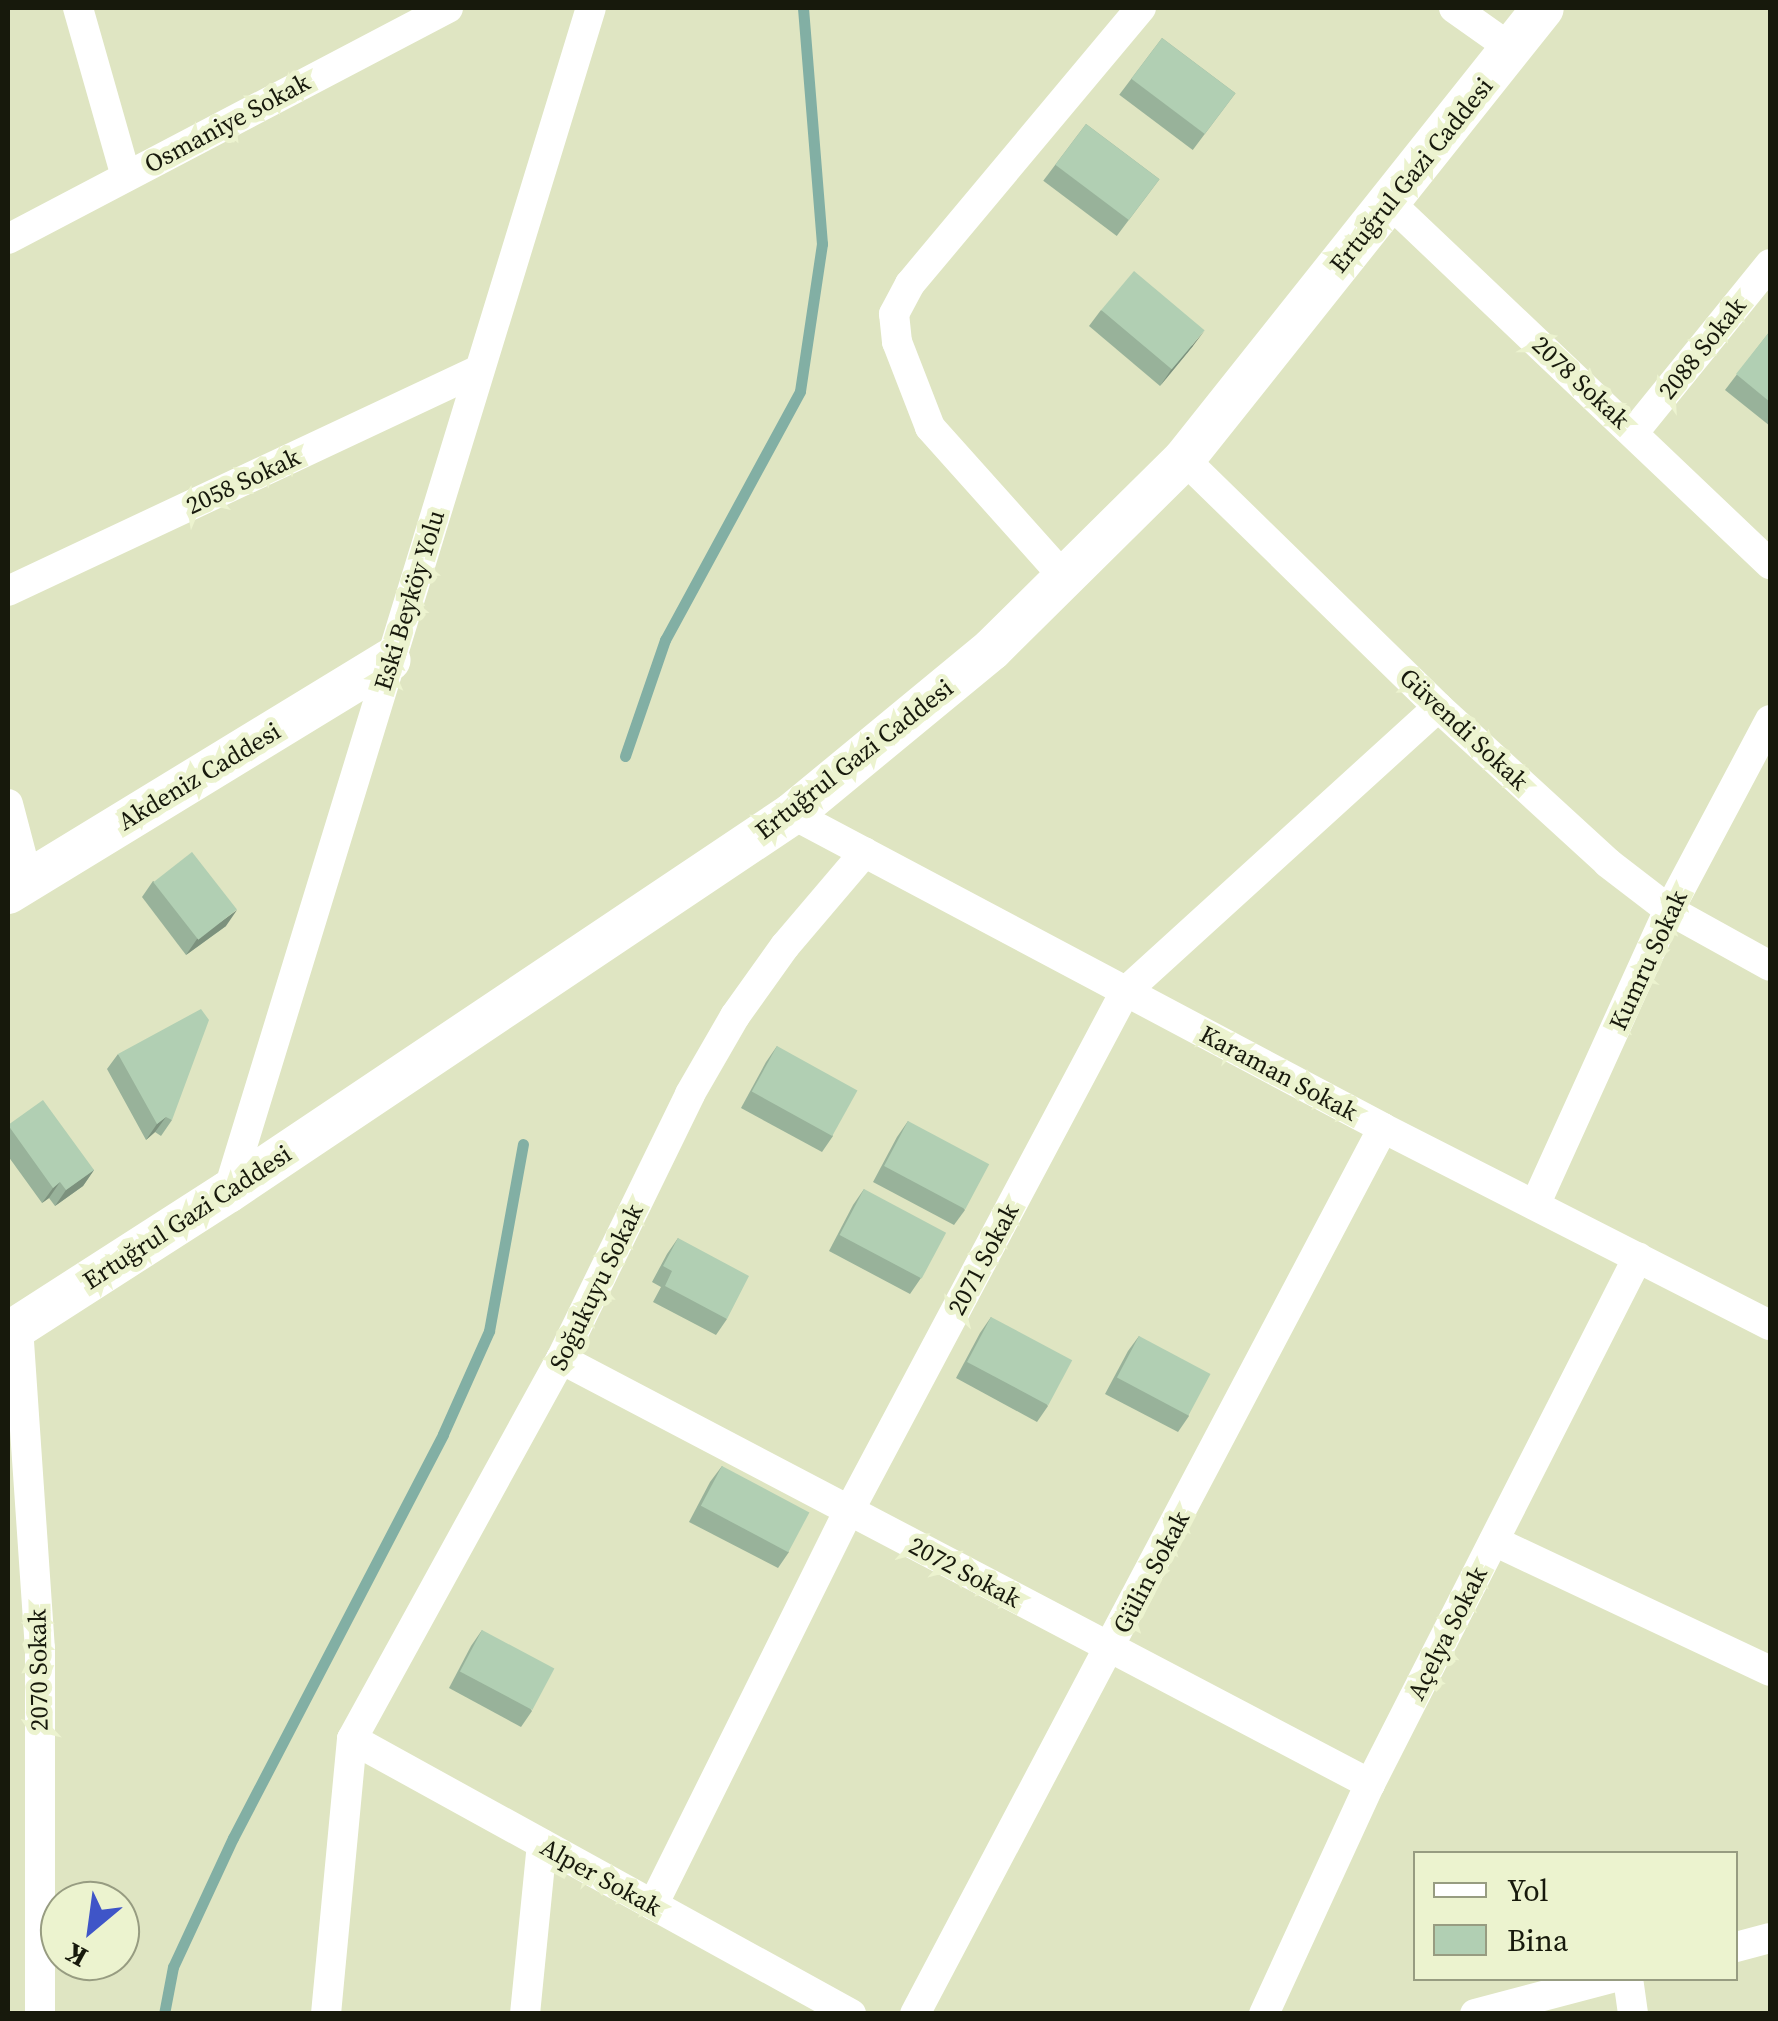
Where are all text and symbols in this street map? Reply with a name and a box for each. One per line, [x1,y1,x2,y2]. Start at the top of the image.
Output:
street label: Osmaniye Sokak [139,67,315,179]
street label: Ertuğrul Gazi Caddesi [1323,71,1499,279]
street label: 2088 Sokak [1652,291,1752,405]
street label: 2078 Sokak [1526,329,1636,435]
street label: 2058 Sokak [181,442,305,520]
street label: Eski Beyköy Yolu [367,506,451,694]
street label: Güvendi Sokak [1393,662,1535,796]
street label: Ertuğrul Gazi Caddesi [749,673,959,845]
street label: Akdeniz Caddesi [112,716,286,836]
street label: Kumru Sokak [1603,885,1693,1035]
street label: Karaman Sokak [1195,1019,1363,1127]
street label: Ertuğrul Gazi Caddesi [77,1138,297,1296]
street label: 2071 Sokak [941,1198,1025,1320]
street label: Soğukuyu Sokak [543,1199,649,1375]
street label: Gülin Sokak [1106,1506,1196,1638]
street label: 2072 Sokak [904,1530,1026,1614]
street label: Açelya Sokak [1401,1561,1493,1705]
street label: 2070 Sokak [22,1609,54,1731]
street label: Alper Sokak [535,1831,667,1923]
legend [1413,1851,1738,1981]
text: Yol [1507,1870,1548,1911]
north arrow [40,1881,140,1981]
text: Bina [1507,1920,1568,1961]
text: K [59,1934,94,1977]

